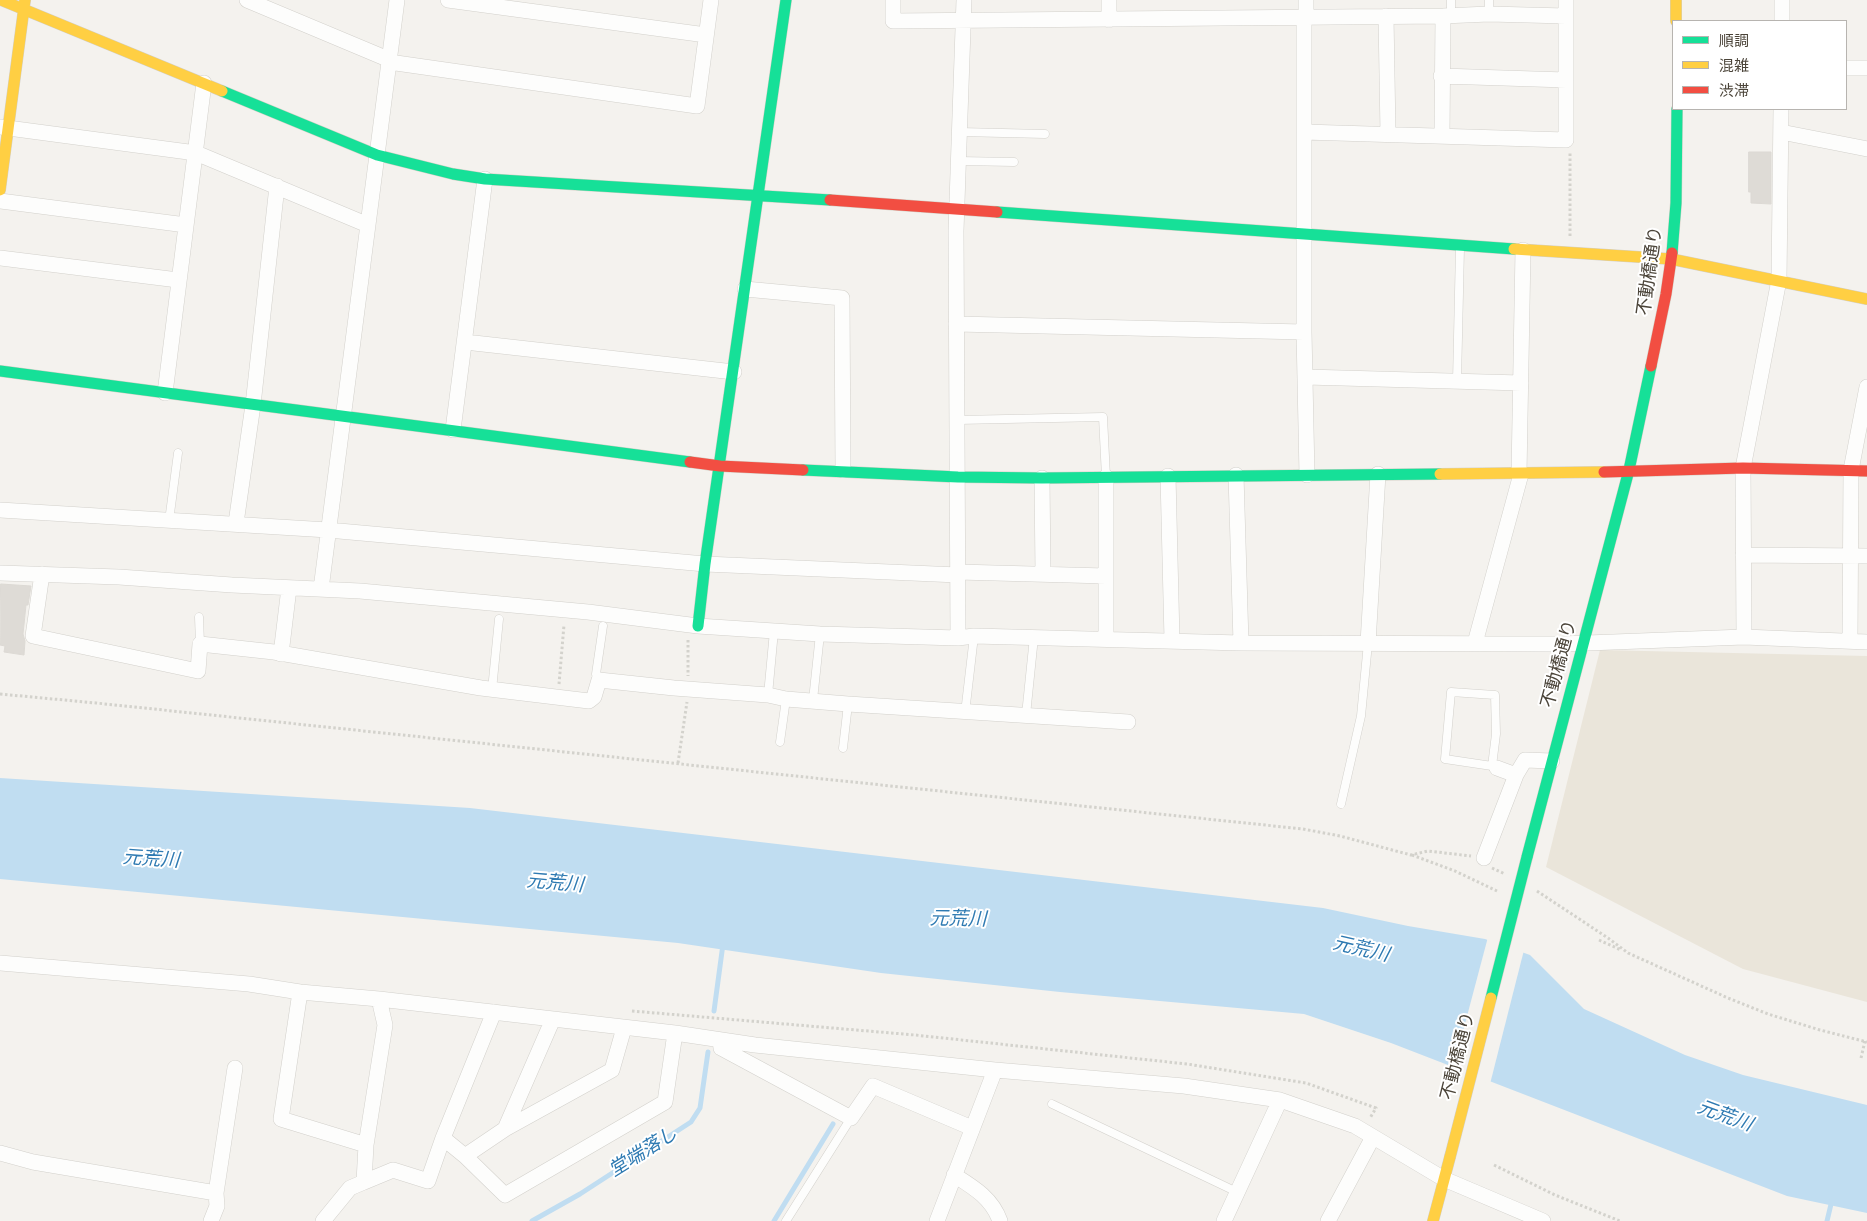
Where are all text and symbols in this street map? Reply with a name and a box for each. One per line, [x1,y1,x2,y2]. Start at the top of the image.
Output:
legend [1672,20,1847,110]
text: 順調 [1719,32,1749,50]
text: 混雑 [1719,57,1749,75]
text: 渋滞 [1719,82,1749,100]
street label: 不動橋通り [1633,225,1667,317]
street label: 不動橋通り [1537,618,1581,710]
water label: 元荒川 [122,846,180,872]
water label: 元荒川 [526,869,584,897]
water label: 元荒川 [929,907,987,931]
water label: 元荒川 [1331,931,1391,967]
street label: 不動橋通り [1437,1010,1479,1102]
water label: 元荒川 [1694,1096,1756,1136]
water label: 堂端落し [605,1122,681,1182]

